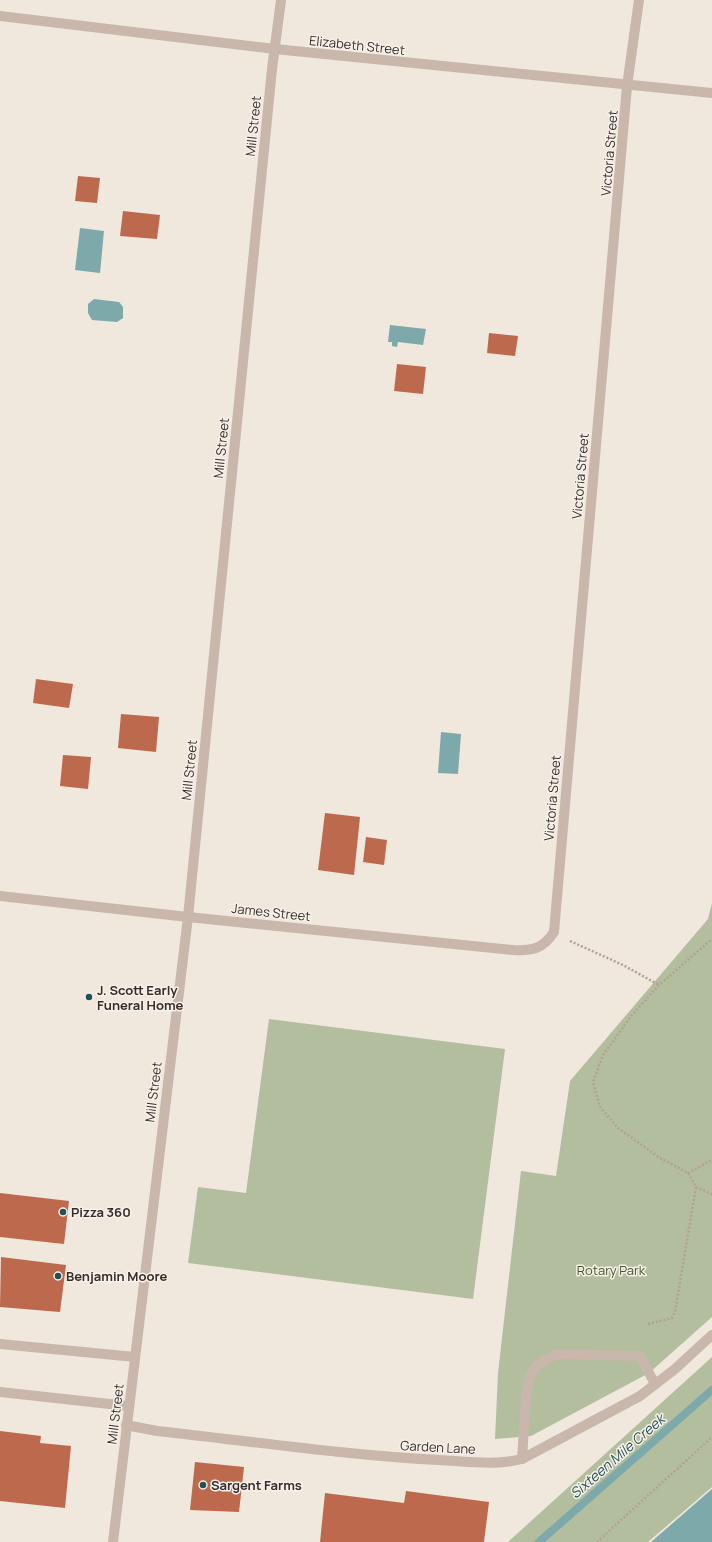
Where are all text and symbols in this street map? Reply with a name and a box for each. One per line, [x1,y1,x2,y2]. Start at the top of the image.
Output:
street label: Elizabeth Street [308,31,406,59]
street label: Mill Street [241,95,265,157]
street label: Victoria Street [596,109,622,197]
street label: Mill Street [209,417,233,479]
street label: Victoria Street [567,432,593,520]
street label: Mill Street [177,739,201,801]
street label: Victoria Street [539,754,565,842]
street label: James Street [231,899,311,925]
place label: J. Scott Early Funeral Home [97,981,184,1014]
marker: J. Scott Early Funeral Home [84,992,94,1002]
street label: Mill Street [140,1061,166,1123]
place label: Pizza 360 [71,1203,131,1221]
marker: Pizza 360 [58,1207,68,1217]
park label: Rotary Park [577,1261,646,1279]
place label: Benjamin Moore [66,1267,168,1285]
marker: Benjamin Moore [53,1271,63,1281]
street label: Mill Street [102,1383,128,1445]
water label: Sixteen Mile Creek [566,1408,670,1502]
street label: Garden Lane [400,1436,477,1458]
place label: Sargent Farms [211,1476,302,1494]
marker: Sargent Farms [198,1480,208,1490]

